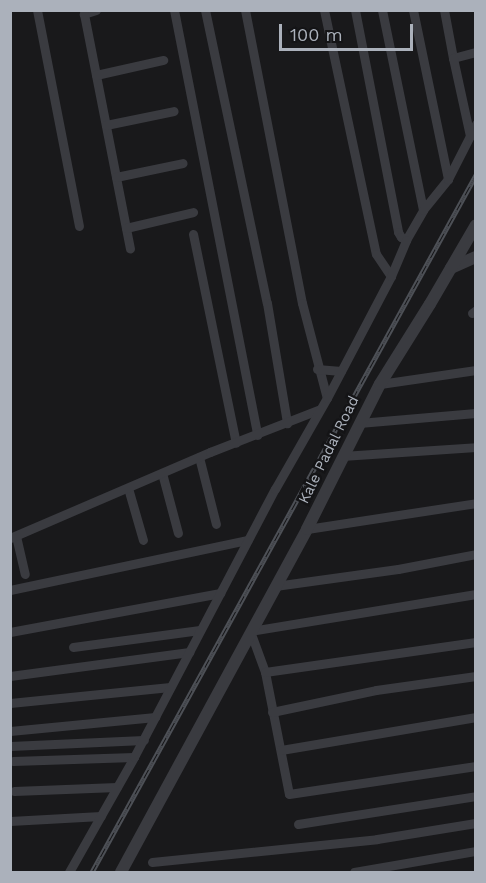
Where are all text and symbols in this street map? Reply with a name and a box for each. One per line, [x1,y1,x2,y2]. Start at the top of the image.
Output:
scale bar [282,12,416,50]
text: 100 m [290,24,343,45]
street label: Kale Padal Road [295,393,363,507]

